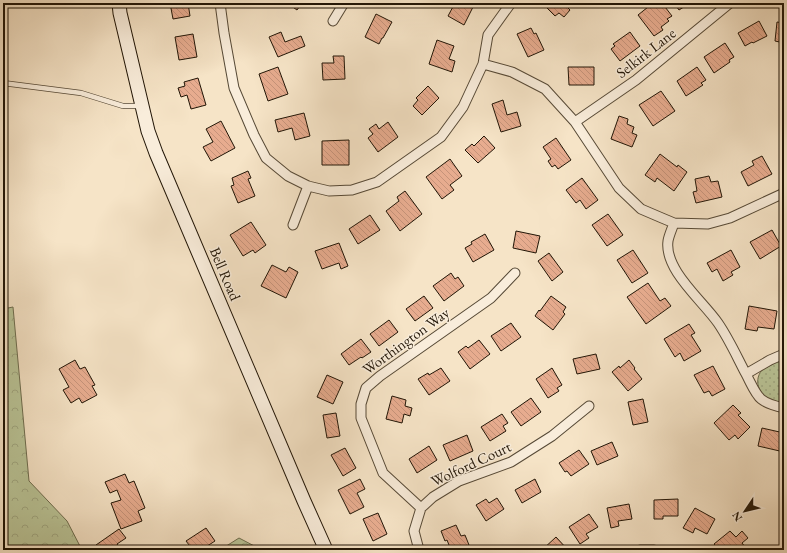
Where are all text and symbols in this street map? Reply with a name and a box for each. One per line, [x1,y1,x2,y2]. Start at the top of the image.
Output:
street label: Selkirk Lane [612,23,680,82]
street label: Bell Road [206,244,245,304]
street label: Worthington Way [358,302,453,379]
street label: Wolford Court [428,437,514,490]
north arrow [725,491,765,531]
text: N [728,509,745,524]

